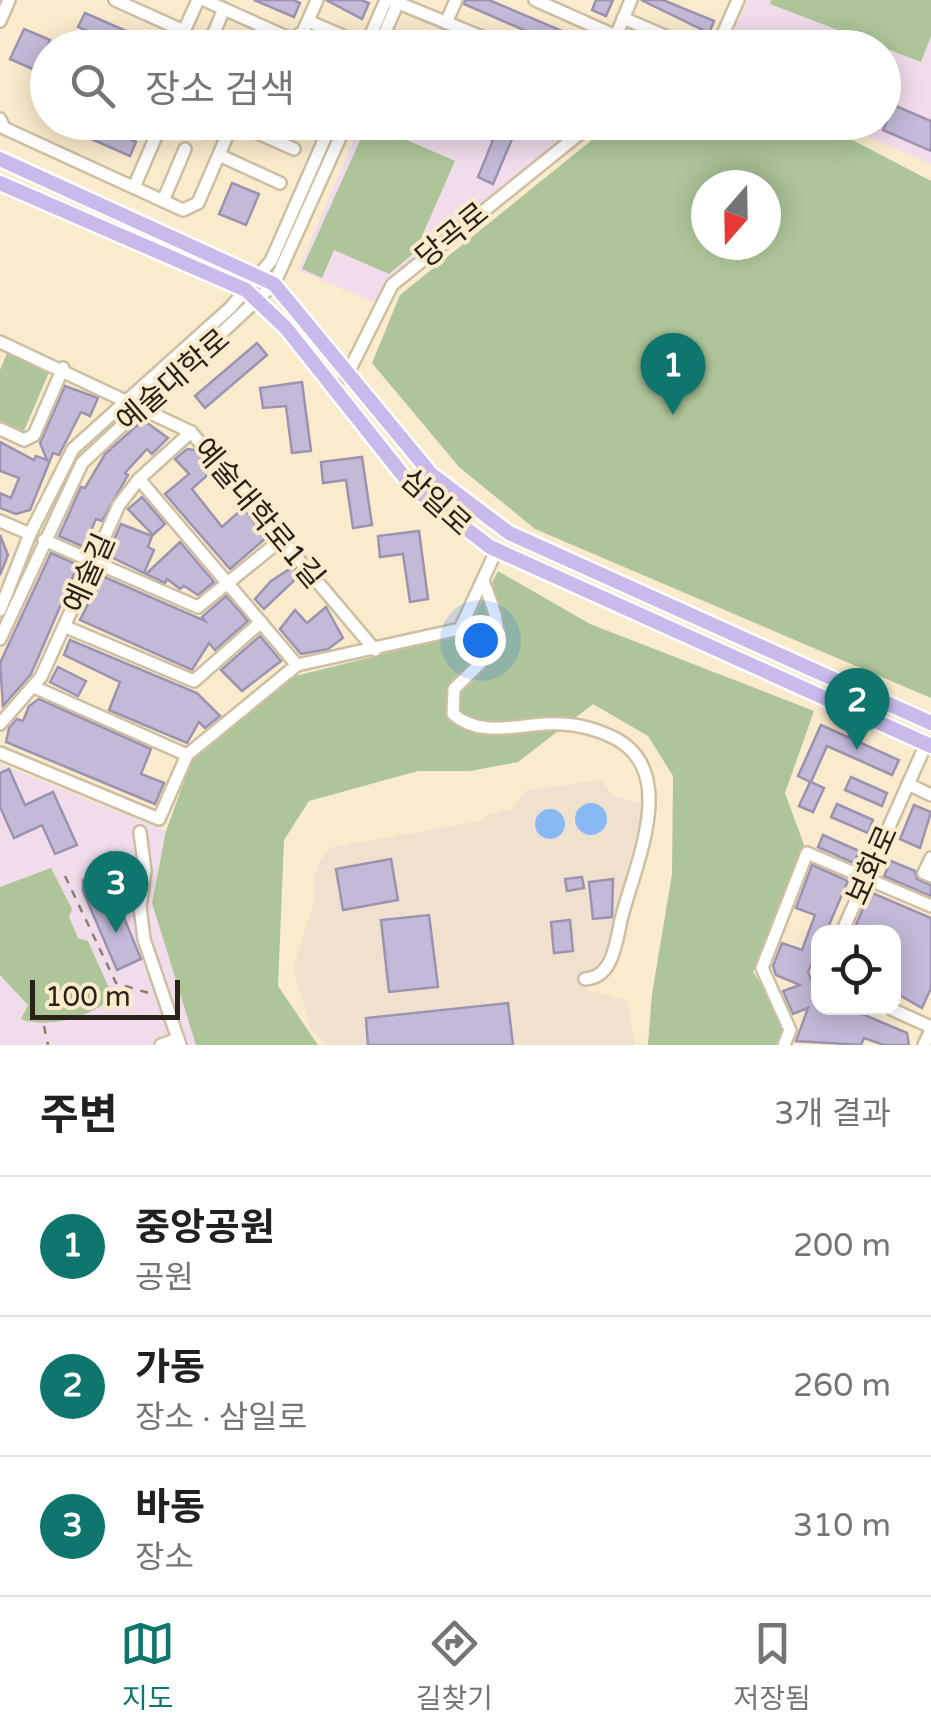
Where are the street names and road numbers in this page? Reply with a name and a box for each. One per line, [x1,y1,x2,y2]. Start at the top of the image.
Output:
street label: 당곡로 [408,195,496,276]
street label: 예술대학로 [109,321,238,440]
street label: 예술대학로1길 [185,431,332,596]
street label: 삼일로 [393,461,479,544]
street label: 예술길 [56,528,123,619]
street label: 보화로 [839,820,906,911]

